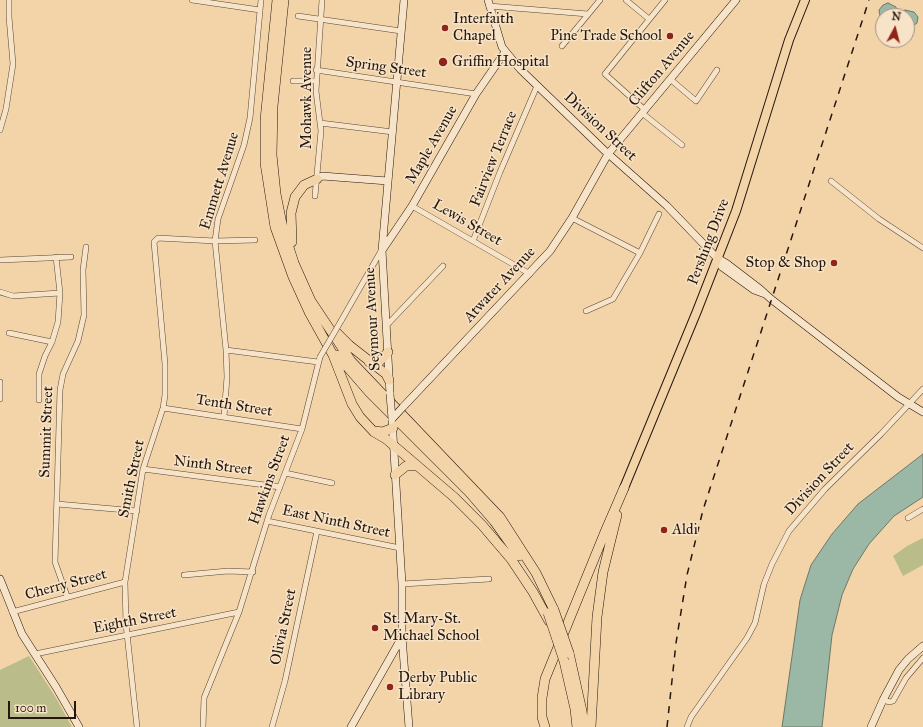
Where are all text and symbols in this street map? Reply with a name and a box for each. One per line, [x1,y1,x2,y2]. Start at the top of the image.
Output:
north arrow [875,8,915,48]
place label: Interfaith Chapel [453,10,514,45]
text: N [891,10,902,24]
marker: Interfaith Chapel [440,23,450,33]
place label: Pine Trade School [550,27,662,45]
street label: Clifton Avenue [625,28,699,110]
marker: Pine Trade School [665,31,675,41]
street label: Mohawk Avenue [298,47,316,149]
street label: Spring Street [344,53,428,83]
place label: Griffin Hospital [452,53,549,71]
marker: Griffin Hospital [437,56,449,68]
street label: Division Street [560,89,640,165]
street label: Maple Avenue [402,103,462,187]
street label: Fairview Terrace [467,108,521,210]
street label: Emmett Avenue [197,130,243,232]
street label: Lewis Street [429,196,505,250]
street label: Pershing Drive [684,196,734,288]
street label: Atwater Avenue [460,243,540,327]
place label: Stop & Shop [746,254,826,272]
marker: Stop & Shop [829,258,839,268]
street label: Seymour Avenue [361,267,385,371]
street label: Summit Street [36,386,58,478]
street label: Tenth Street [194,391,274,421]
street label: Hawkins Street [245,433,295,527]
street label: Smith Street [115,438,149,520]
street label: Division Street [782,439,858,519]
street label: Ninth Street [173,452,253,480]
street label: East Ninth Street [280,502,392,542]
place label: Aldi [672,521,698,539]
marker: Aldi [659,525,669,535]
street label: Cherry Street [23,565,109,605]
street label: Olivia Street [267,587,301,667]
street label: Eighth Street [92,604,178,638]
place label: St. Mary-St. Michael School [383,610,480,645]
marker: St. Mary-St. Michael School [370,623,380,633]
place label: Derby Public Library [398,669,477,704]
marker: Derby Public Library [385,682,395,692]
scale bar [10,693,78,719]
text: 100 m [15,701,46,715]

